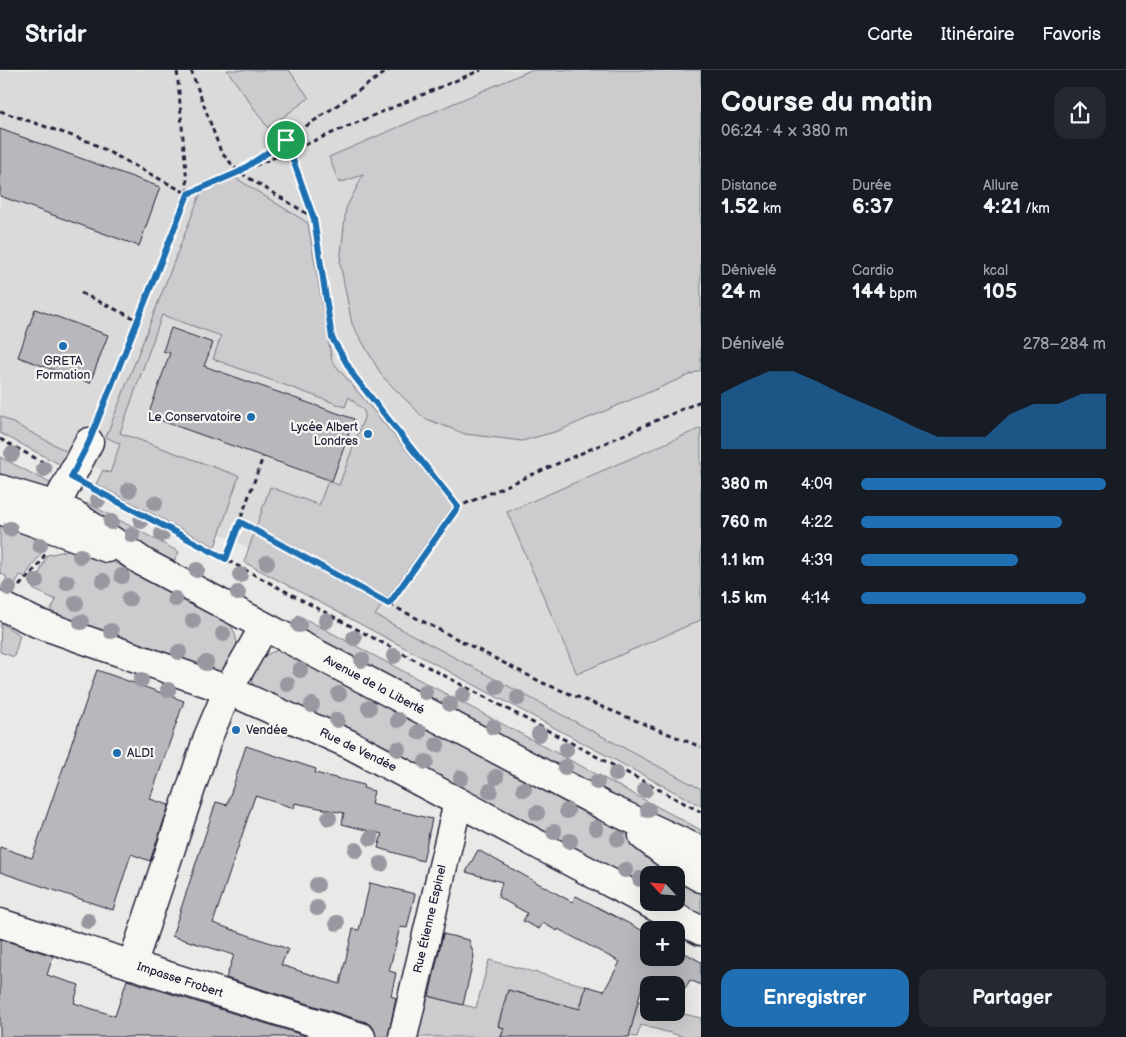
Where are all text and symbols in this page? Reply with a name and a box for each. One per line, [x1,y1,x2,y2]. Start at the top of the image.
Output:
text: Stridr [25,20,87,49]
text: Carte [867,24,913,45]
text: Itinéraire [941,24,1014,45]
text: Favoris [1042,24,1101,45]
text: Course du matin [721,86,933,119]
button: share [1054,87,1106,139]
pin [265,119,307,161]
text: 06:24 · 4 × 380 m [721,122,848,141]
icon: arrive [272,126,300,154]
text: Distance [721,177,777,194]
text: Durée [852,177,892,194]
text: Allure [983,177,1019,194]
text: 1.52 [721,194,759,219]
text: 6:37 [852,194,894,219]
text: 4:21 [983,194,1021,219]
text: km [759,200,781,217]
text: /km [1021,200,1050,217]
text: Dénivelé [721,262,776,279]
text: Cardio [852,262,894,279]
text: kcal [983,262,1008,279]
text: 24 [721,279,745,304]
text: 144 [852,279,886,304]
text: 105 [983,279,1017,304]
text: m [745,285,761,302]
text: bpm [886,285,917,302]
text: Dénivelé [721,335,784,354]
text: 278–284 m [1023,335,1106,354]
marker: GRETA Formation [57,340,69,352]
place label: GRETA Formation [36,354,91,383]
place label: Le Conservatoire [148,410,241,425]
marker: Le Conservatoire [245,411,257,423]
place label: Lycée Albert Londres [290,420,358,449]
marker: Lycée Albert Londres [362,428,374,440]
text: 380 m [721,475,768,494]
text: 4:09 [801,475,833,494]
text: 760 m [721,513,767,532]
text: 4:22 [801,513,833,532]
text: 1.1 km [721,551,764,570]
text: 4:39 [801,551,833,570]
text: 1.5 km [721,589,767,608]
text: 4:14 [801,589,830,608]
street label: Avenue de la Liberté [321,652,427,718]
place label: Vendée [246,723,288,738]
marker: Vendée [230,724,242,736]
street label: Rue de Vendée [317,725,399,775]
place label: ALDI [127,746,154,761]
marker: ALDI [111,747,123,759]
street label: Rue Étienne Espinel [409,863,450,975]
north arrow [640,866,685,911]
map controls [640,866,685,1021]
button: + [640,921,685,966]
street label: Impasse Frobert [135,959,225,1001]
button: Enregistrer [721,969,909,1027]
button: Partager [919,969,1106,1027]
button: − [640,976,685,1021]

